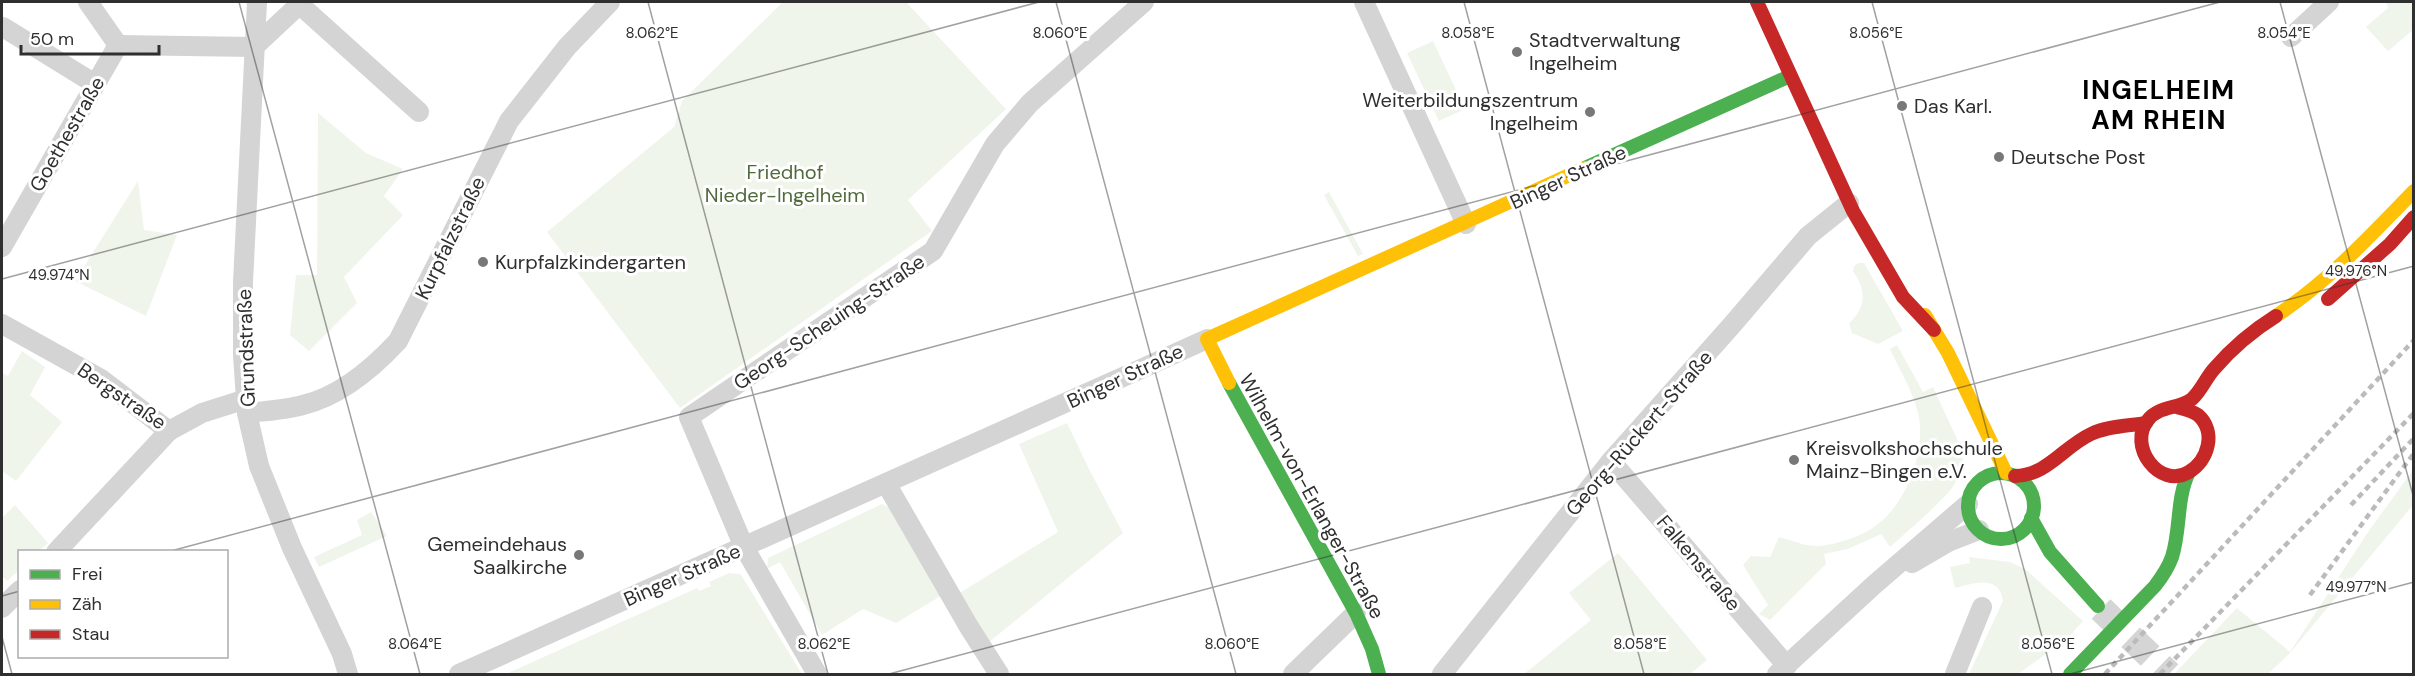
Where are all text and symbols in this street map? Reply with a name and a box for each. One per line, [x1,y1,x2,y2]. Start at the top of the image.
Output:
scale bar [21,18,159,56]
text: 8.062°E [625,23,679,43]
text: 8.060°E [1032,23,1088,43]
text: 8.058°E [1441,23,1495,43]
text: 8.056°E [1849,23,1903,43]
text: 8.054°E [2257,23,2311,43]
text: 50 m [30,27,74,51]
place label: Stadtverwaltung Ingelheim [1529,27,1681,76]
marker: Stadtverwaltung Ingelheim [1510,45,1524,59]
street label: Goethestraße [24,72,110,196]
district label: INGELHEIM AM RHEIN [2082,73,2236,137]
place label: Weiterbildungszentrum Ingelheim [1362,87,1578,136]
place label: Das Karl. [1914,93,1992,119]
marker: Das Karl. [1895,99,1909,113]
marker: Weiterbildungszentrum Ingelheim [1583,105,1597,119]
street label: Binger Straße [1506,139,1630,215]
place label: Deutsche Post [2011,144,2146,170]
marker: Deutsche Post [1992,150,2006,164]
park label: Friedhof Nieder-Ingelheim [705,159,865,208]
street label: Kurpfalzstraße [409,172,491,304]
street label: Georg-Scheuing-Straße [728,248,930,396]
place label: Kurpfalzkindergarten [495,249,686,275]
marker: Kurpfalzkindergarten [476,255,490,269]
text: 49.976°N [2325,261,2387,281]
text: 49.974°N [28,265,90,285]
street label: Grundstraße [231,289,261,407]
street label: Binger Straße [1063,338,1187,414]
street label: Georg-Rückert-Straße [1560,345,1718,521]
street label: Bergstraße [73,357,171,435]
street label: Wilhelm-von-Erlanger-Straße [1234,369,1390,623]
place label: Kreisvolkshochschule Mainz-Bingen e.V. [1806,435,2003,484]
marker: Kreisvolkshochschule Mainz-Bingen e.V. [1787,453,1801,467]
street label: Falkenstraße [1651,510,1747,616]
place label: Gemeindehaus Saalkirche [427,531,567,580]
street label: Binger Straße [620,538,744,612]
marker: Gemeindehaus Saalkirche [572,548,586,562]
legend [18,550,228,658]
text: Frei [72,562,103,586]
text: 49.977°N [2325,577,2387,597]
text: Zäh [72,592,102,616]
text: Stau [72,622,110,646]
text: 8.064°E [388,634,442,654]
text: 8.062°E [797,634,851,654]
text: 8.060°E [1204,634,1260,654]
text: 8.058°E [1613,634,1667,654]
text: 8.056°E [2021,634,2075,654]

